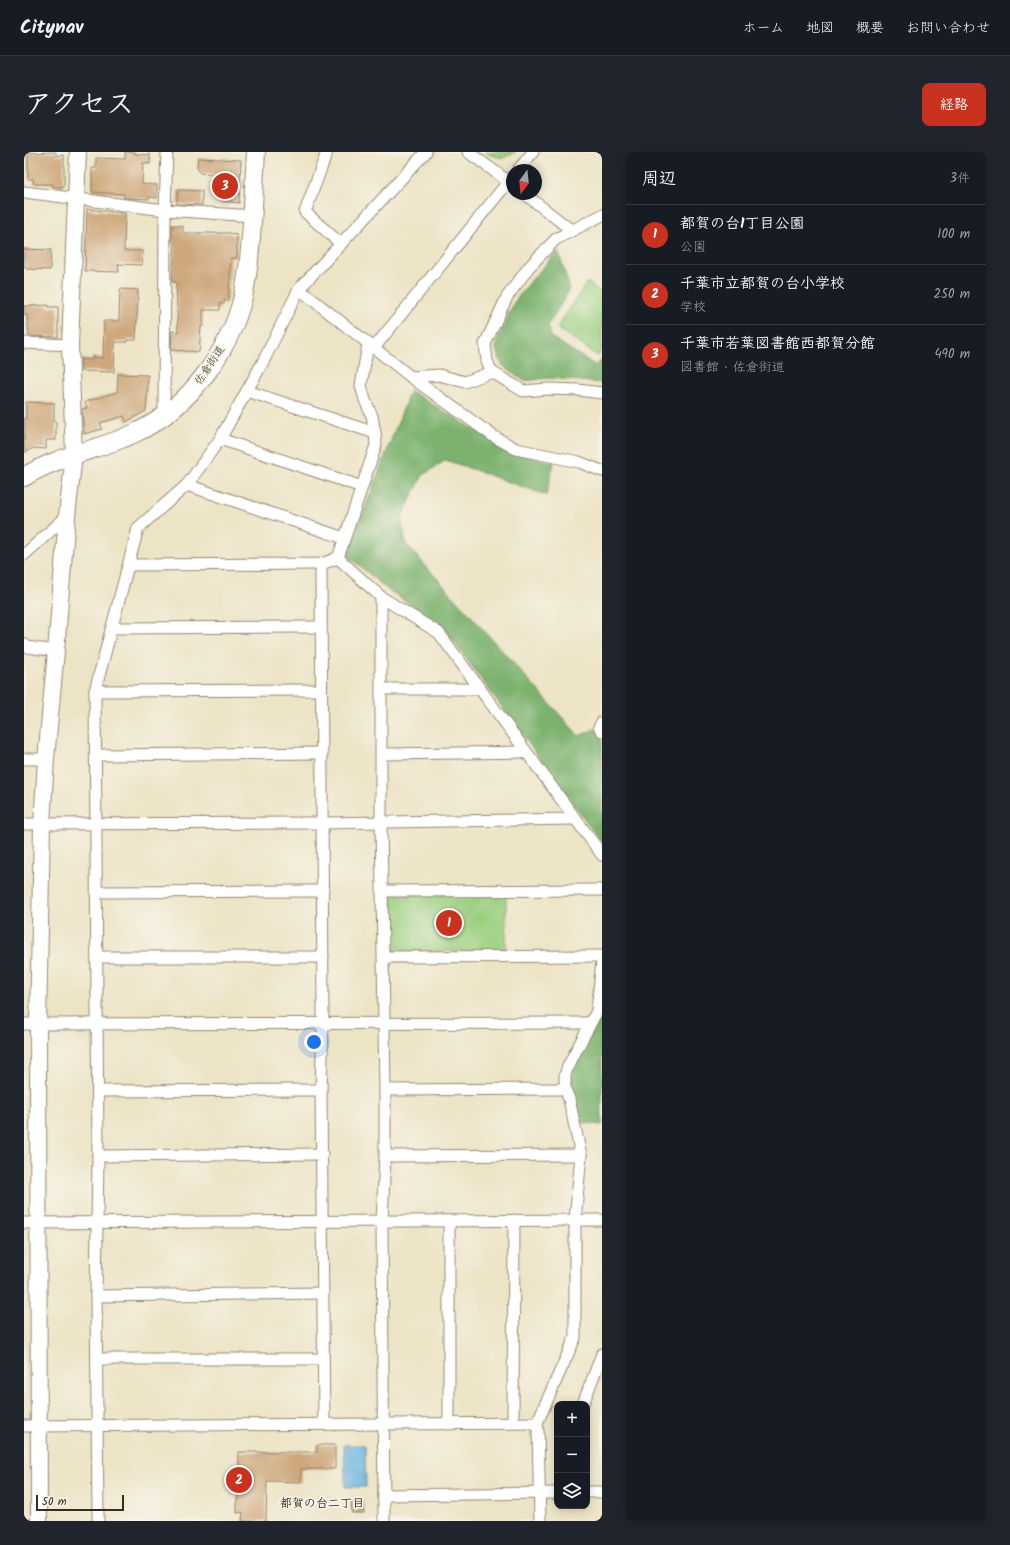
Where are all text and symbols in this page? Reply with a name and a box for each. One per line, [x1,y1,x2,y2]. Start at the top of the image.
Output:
text: Citynav [20,13,83,43]
text: ホーム [743,17,784,39]
text: 地図 [806,17,834,39]
text: 概要 [856,17,884,39]
text: お問い合わせ [906,17,990,39]
text: アクセス [24,83,134,128]
button: 経路 [922,83,986,126]
north arrow [506,164,542,200]
text: 周辺 [642,166,676,193]
text: 3件 [950,168,970,189]
pin: 3 [212,171,238,201]
text: 都賀の台1丁目公園 [680,212,805,236]
text: 1 [653,224,657,245]
text: 100 m [937,224,970,245]
text: 公園 [680,237,706,258]
text: 千葉市立都賀の台小学校 [680,272,845,296]
text: 2 [651,284,659,305]
text: 250 m [933,284,970,305]
text: 学校 [680,297,706,318]
text: 千葉市若葉図書館西都賀分館 [680,332,875,356]
street label: 佐倉街道 [190,342,230,389]
text: 3 [651,344,659,365]
text: 490 m [934,344,970,365]
text: 図書館 · 佐倉街道 [680,357,785,378]
pin: 1 [436,908,462,938]
your location [304,1032,324,1052]
map controls [554,1401,590,1509]
button: + [554,1401,590,1437]
button: − [554,1437,590,1473]
pin: 2 [226,1465,252,1495]
button: layers [554,1473,590,1509]
scale bar [36,1493,124,1512]
text: 50 m [42,1493,67,1511]
district label: 都賀の台二丁目 [280,1494,364,1513]

